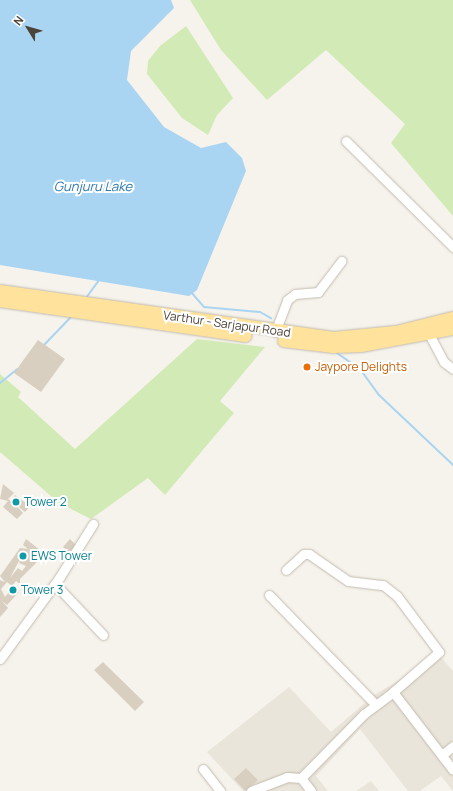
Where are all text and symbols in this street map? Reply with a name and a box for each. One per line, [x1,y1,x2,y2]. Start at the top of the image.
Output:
north arrow [8,8,48,48]
text: N [10,13,26,28]
water label: Gunjuru Lake [54,178,132,194]
street label: Varthur - Sarjapur Road [162,308,292,340]
place label: Jaypore Delights [315,360,407,374]
marker: Jaypore Delights [302,362,312,372]
place label: Tower 2 [24,495,67,509]
marker: Tower 2 [11,497,21,507]
place label: EWS Tower [31,549,92,563]
marker: EWS Tower [18,551,28,561]
place label: Tower 3 [21,583,63,597]
marker: Tower 3 [8,585,18,595]

